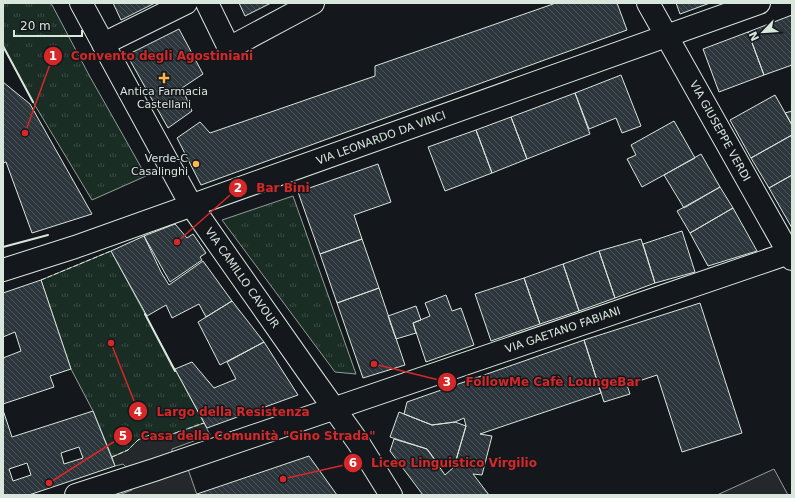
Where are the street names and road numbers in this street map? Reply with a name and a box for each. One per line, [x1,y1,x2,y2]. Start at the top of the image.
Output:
street label: VIA GIUSEPPE VERDI [687,78,753,184]
street label: VIA LEONARDO DA VINCI [315,109,447,167]
street label: VIA CAMILLO CAVOUR [202,225,282,331]
street label: VIA GAETANO FABIANI [504,304,622,356]

